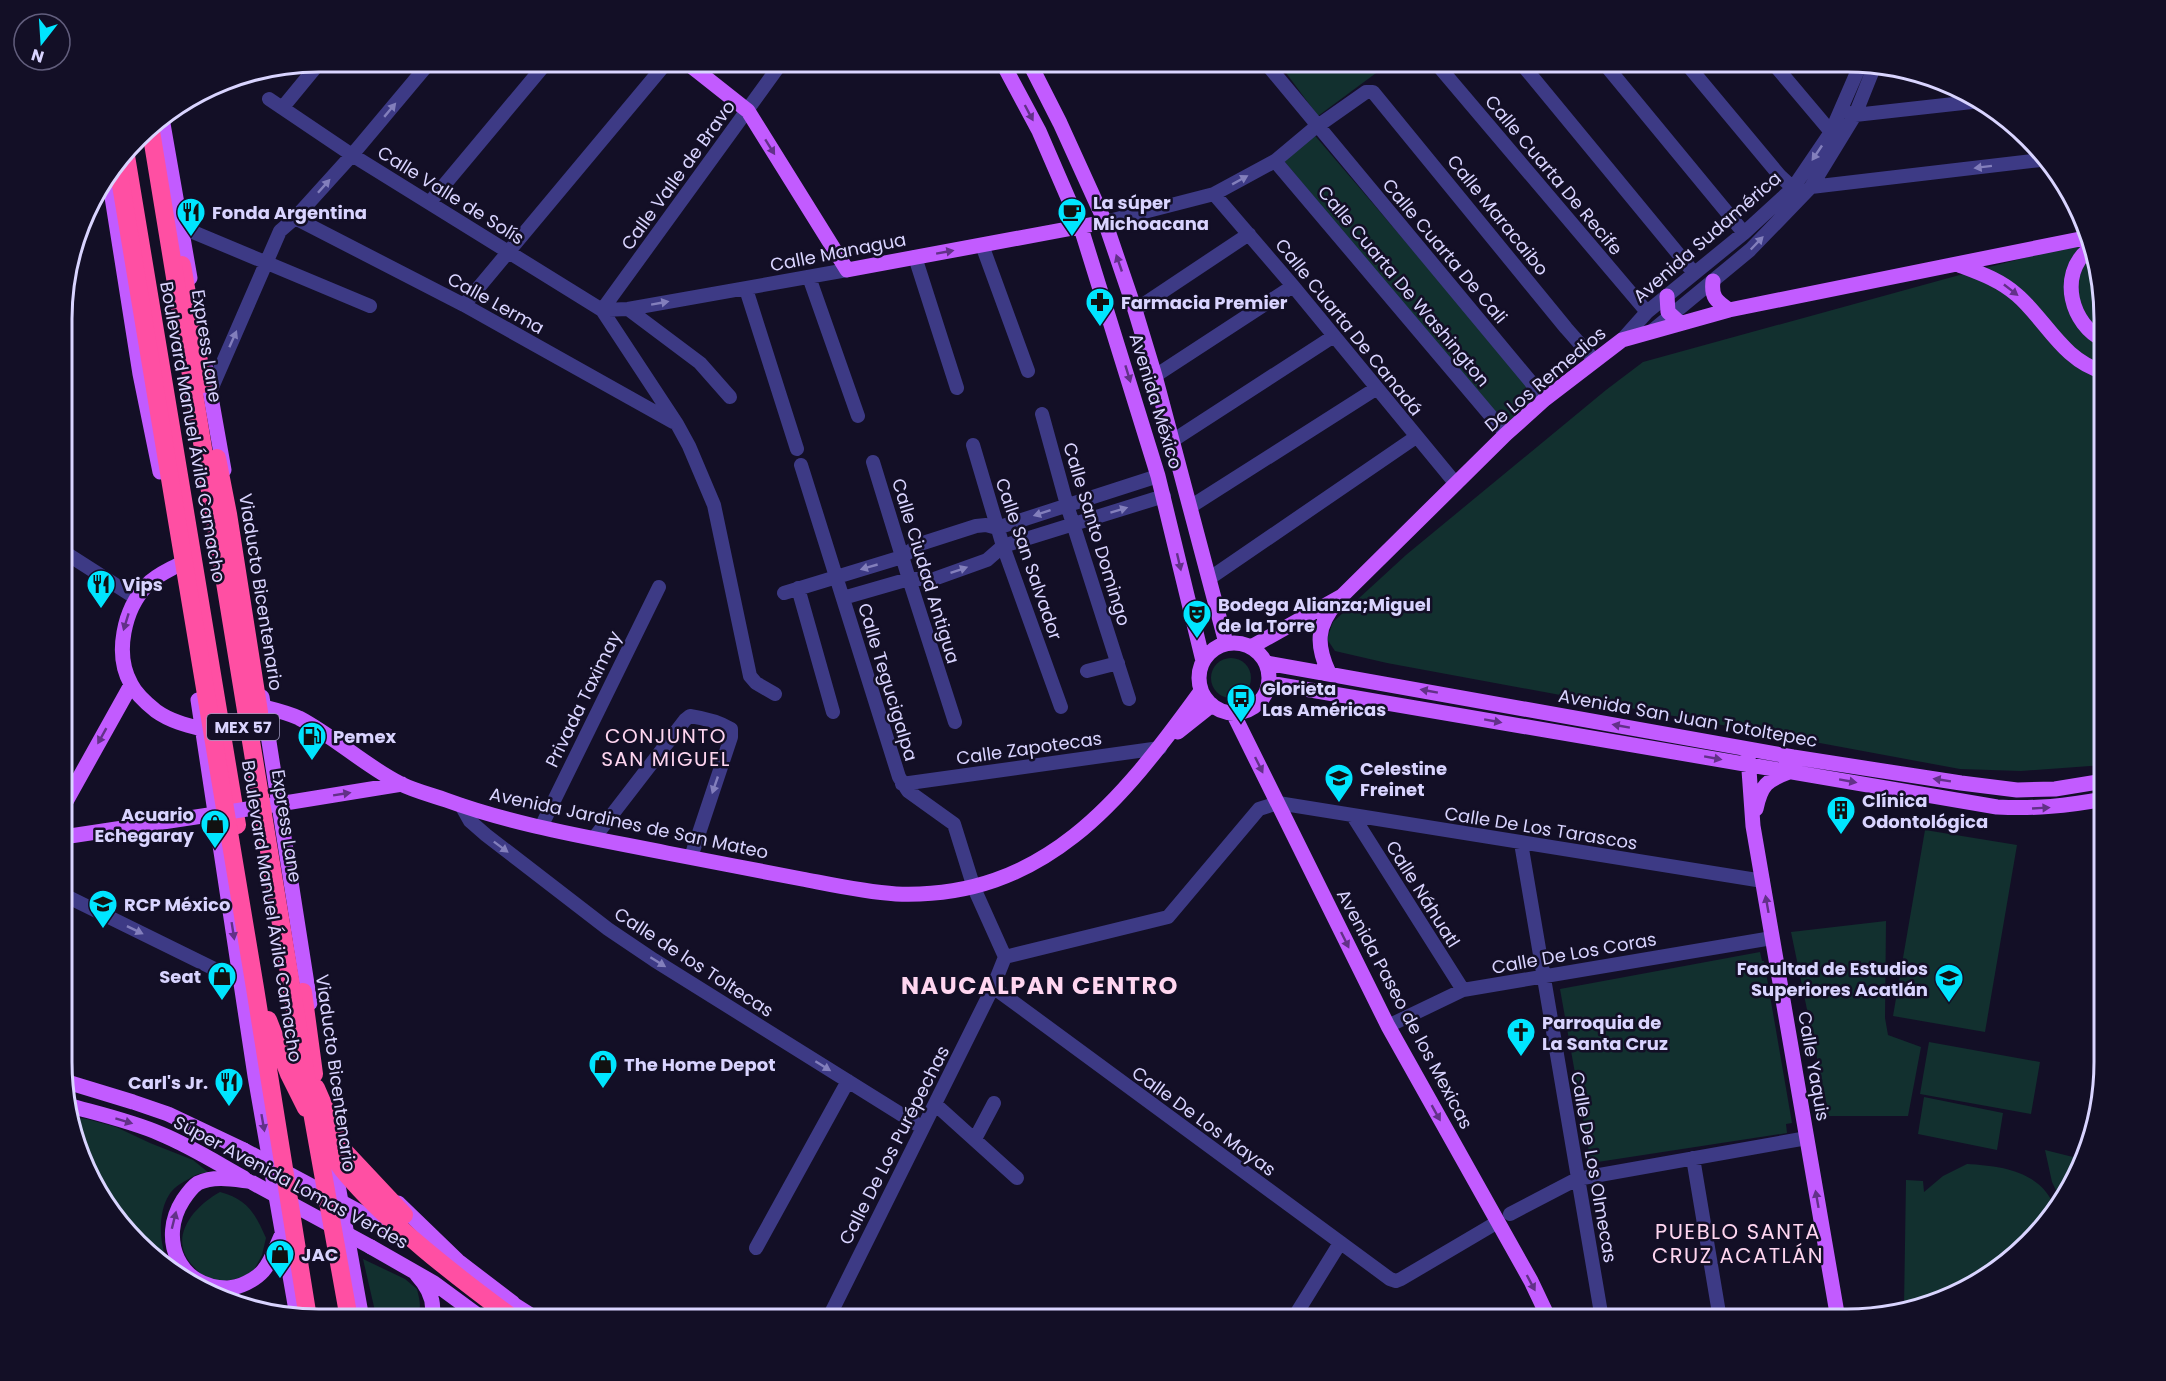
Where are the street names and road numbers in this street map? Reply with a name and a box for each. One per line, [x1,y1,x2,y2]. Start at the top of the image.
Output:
street label: Calle Cuarta De Recife [1480,90,1628,260]
street label: Calle Valle de Bravo [615,95,741,255]
street label: Calle Valle de Solís [373,140,529,250]
street label: Calle Maracaibo [1442,149,1554,281]
street label: Avenida Sudamérica [1628,166,1786,308]
street label: Calle Cuarta De Cali [1377,173,1513,329]
street label: Calle Cuarta De Washington [1312,180,1496,392]
street label: Calle Managua [768,227,908,277]
street label: Calle Cuarta De Canadá [1270,233,1428,421]
street label: Calle Lerma [443,266,549,340]
street label: Boulevard Manuel Ávila Camacho [154,279,232,585]
street label: Express Lane [186,288,228,404]
street label: De Los Remedios [1479,321,1611,437]
street label: Avenida México [1123,330,1189,472]
street label: Calle Santo Domingo [1057,439,1137,629]
street label: Calle Ciudad Antigua [886,475,966,667]
street label: Calle San Salvador [990,475,1069,644]
street label: Viaducto Bicentenario [233,492,289,692]
street label: Calle Tegucigalpa [852,600,924,764]
street label: Privada Taximay [539,627,627,771]
street label: Avenida San Juan Totoltepec [1556,683,1820,753]
road number: MEX 57 [207,714,279,740]
street label: Calle Zapotecas [955,725,1103,771]
street label: Boulevard Manuel Ávila Camacho [236,758,308,1064]
street label: Express Lane [266,768,308,884]
street label: Avenida Jardines de San Mateo [487,781,771,865]
street label: Calle De Los Tarascos [1443,800,1639,856]
street label: Calle Náhuatl [1380,836,1466,952]
street label: Avenida Paseo de los Mexicas [1331,885,1479,1133]
street label: Calle de los Toltecas [610,901,778,1023]
street label: Calle De Los Coras [1490,926,1658,980]
street label: Viaducto Bicentenario [310,973,362,1173]
street label: Calle Yaquis [1792,1009,1836,1123]
street label: Calle De Los Purépechas [833,1041,955,1249]
street label: Calle De Los Mayas [1127,1060,1281,1182]
street label: Calle De Los Olmecas [1565,1069,1623,1265]
street label: Súper Avenida Lomas Verdes [169,1109,413,1255]

